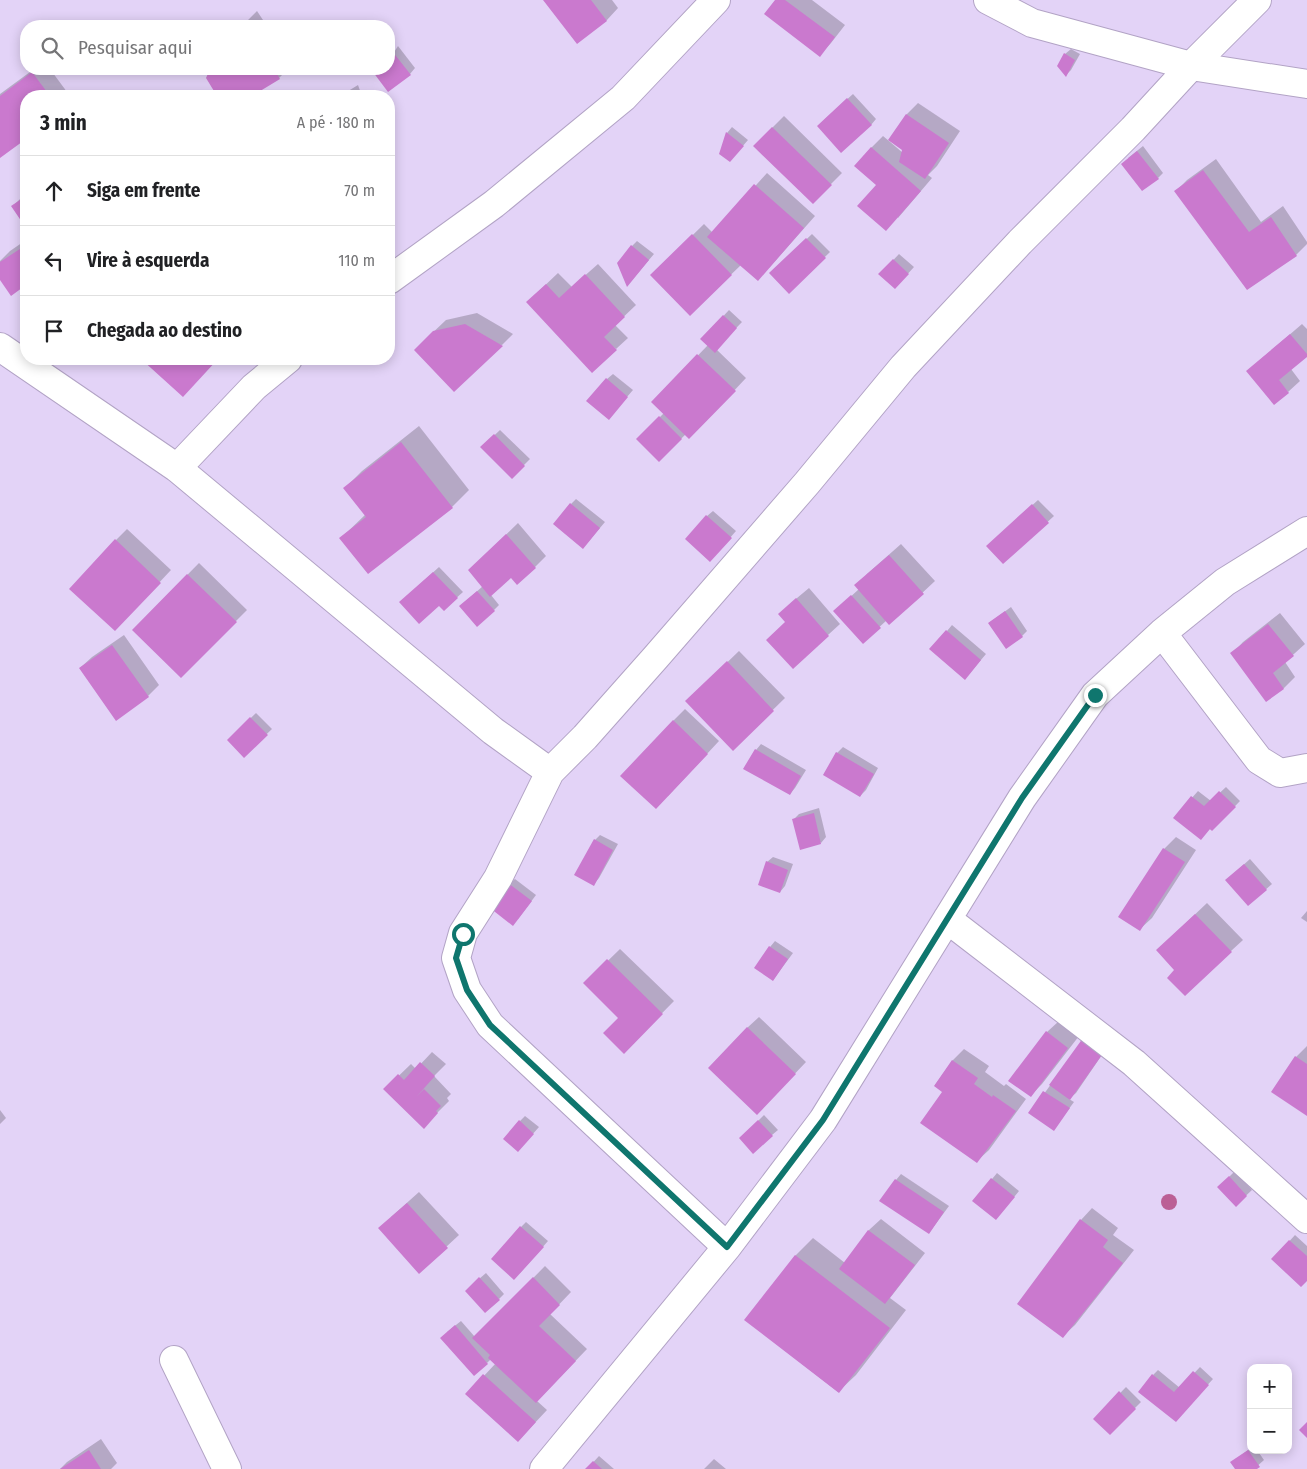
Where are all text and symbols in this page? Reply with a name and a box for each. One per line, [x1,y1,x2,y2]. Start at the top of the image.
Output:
search box [20,20,395,75]
icon: search [38,34,66,62]
text: Pesquisar aqui [78,36,192,59]
text: 3 min [40,110,87,136]
text: A pé · 180 m [297,113,375,132]
icon: ahead [40,177,68,205]
text: Siga em frente [87,179,201,202]
text: 70 m [344,181,375,200]
icon: left [40,247,68,275]
text: Vire à esquerda [87,249,209,272]
text: 110 m [338,251,375,270]
icon: arrive [40,317,68,345]
text: Chegada ao destino [87,319,242,342]
route end [1084,684,1107,707]
route start [452,923,475,946]
map controls [1247,1364,1292,1454]
button: + [1247,1364,1292,1409]
button: − [1247,1409,1292,1454]

